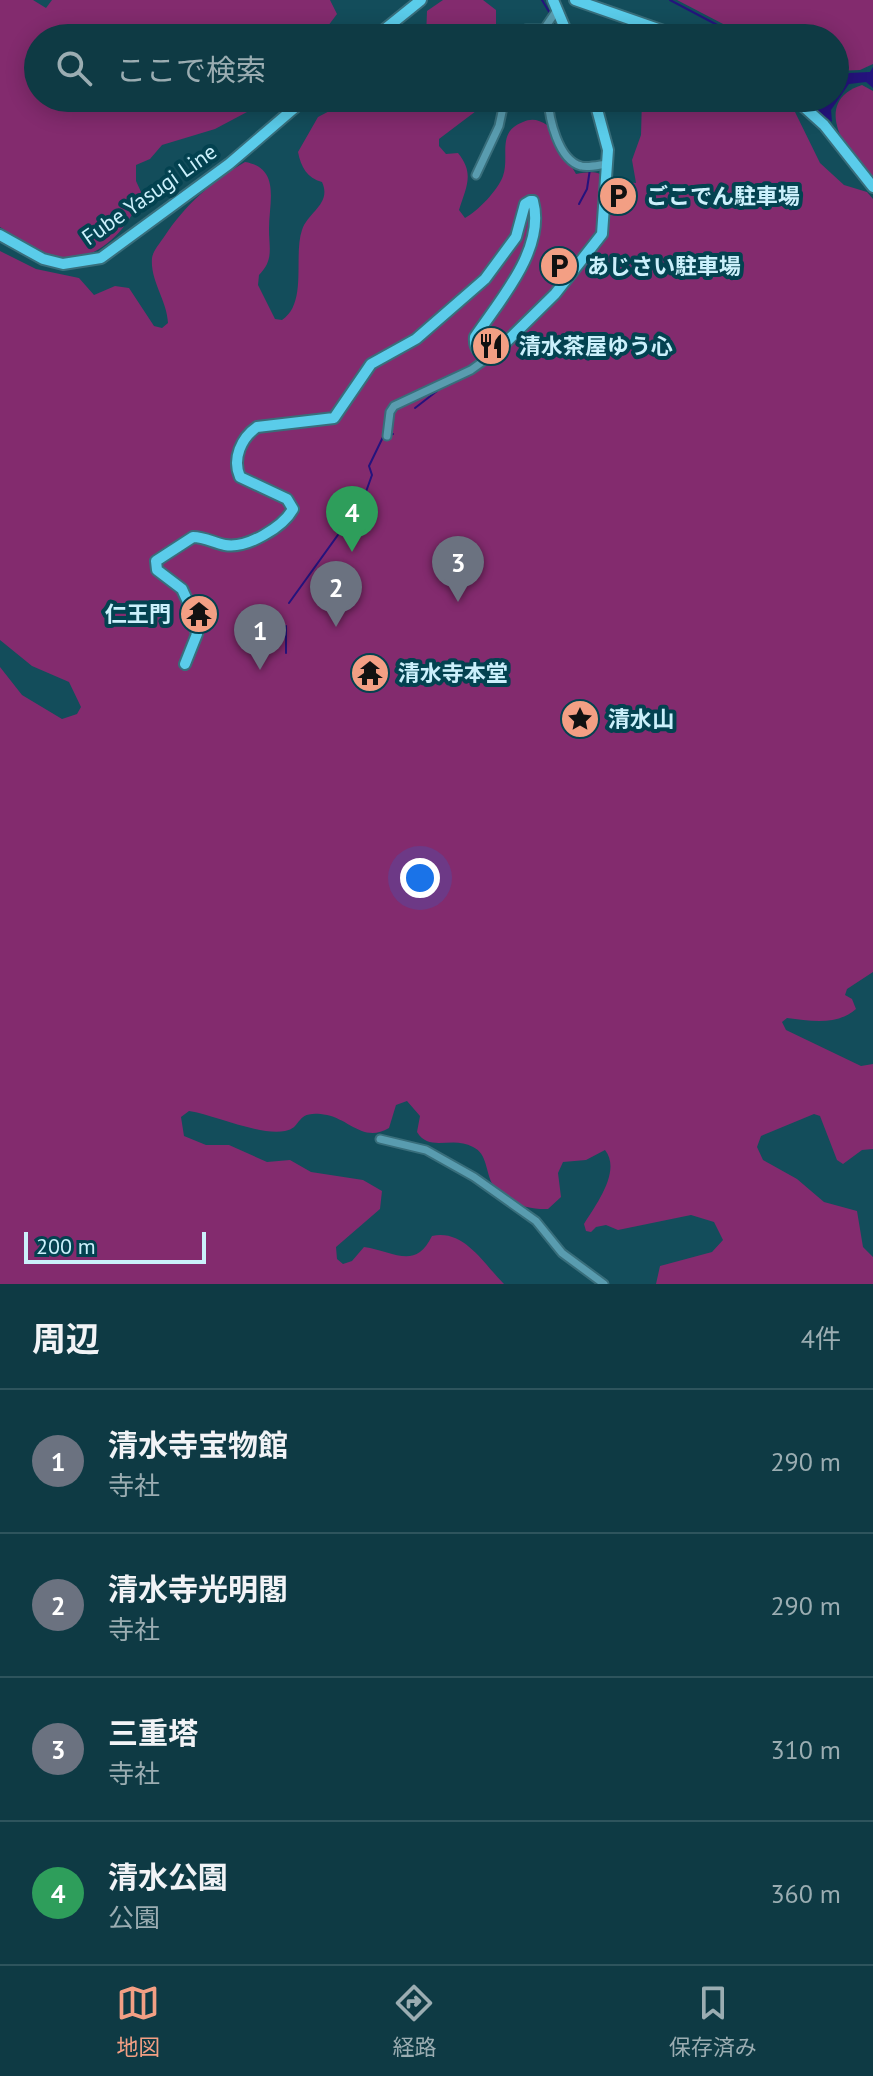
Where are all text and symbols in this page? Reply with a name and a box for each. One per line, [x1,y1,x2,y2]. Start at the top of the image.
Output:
search box [24,24,849,112]
icon: search [52,46,96,90]
text: ここで検索 [116,50,266,89]
street label: Fube Yasugi Line [76,137,222,251]
parking icon: ごこでん駐車場 [597,175,639,217]
place label: ごこでん駐車場 [646,182,800,210]
parking icon: あじさい駐車場 [538,245,580,287]
place label: あじさい駐車場 [587,252,741,280]
restaurant icon: 清水茶屋ゆう心 [470,325,512,367]
place label: 清水茶屋ゆう心 [519,332,673,360]
pin: 4 [326,486,378,552]
pin: 3 [432,536,484,602]
pin: 2 [310,561,362,627]
temple icon: 仁王門 [178,593,220,635]
place label: 仁王門 [105,600,171,628]
pin: 1 [234,604,286,670]
temple icon: 清水寺本堂 [349,652,391,694]
place label: 清水寺本堂 [398,659,508,687]
place icon: 清水山 [559,698,601,740]
place label: 清水山 [608,705,674,733]
your location [400,858,440,898]
scale bar [24,1228,206,1264]
text: 200 m [36,1232,96,1260]
text: 周辺 [32,1316,100,1360]
text: 4件 [801,1322,841,1355]
text: 清水寺宝物館 [108,1425,288,1464]
text: 1 [51,1445,65,1478]
text: 290 m [770,1445,841,1478]
text: 寺社 [108,1469,160,1502]
text: 清水寺光明閣 [108,1569,288,1608]
text: 2 [51,1589,65,1622]
text: 290 m [770,1589,841,1622]
text: 寺社 [108,1613,160,1646]
text: 三重塔 [108,1713,198,1752]
text: 3 [51,1733,65,1766]
text: 310 m [770,1733,841,1766]
text: 寺社 [108,1757,160,1790]
text: 清水公園 [108,1857,228,1896]
text: 4 [51,1877,65,1910]
text: 360 m [770,1877,841,1910]
text: 公園 [108,1901,160,1934]
tab: 地図 [116,1981,160,2061]
tab: 経路 [392,1981,437,2061]
tab: 保存済み [669,1981,757,2061]

